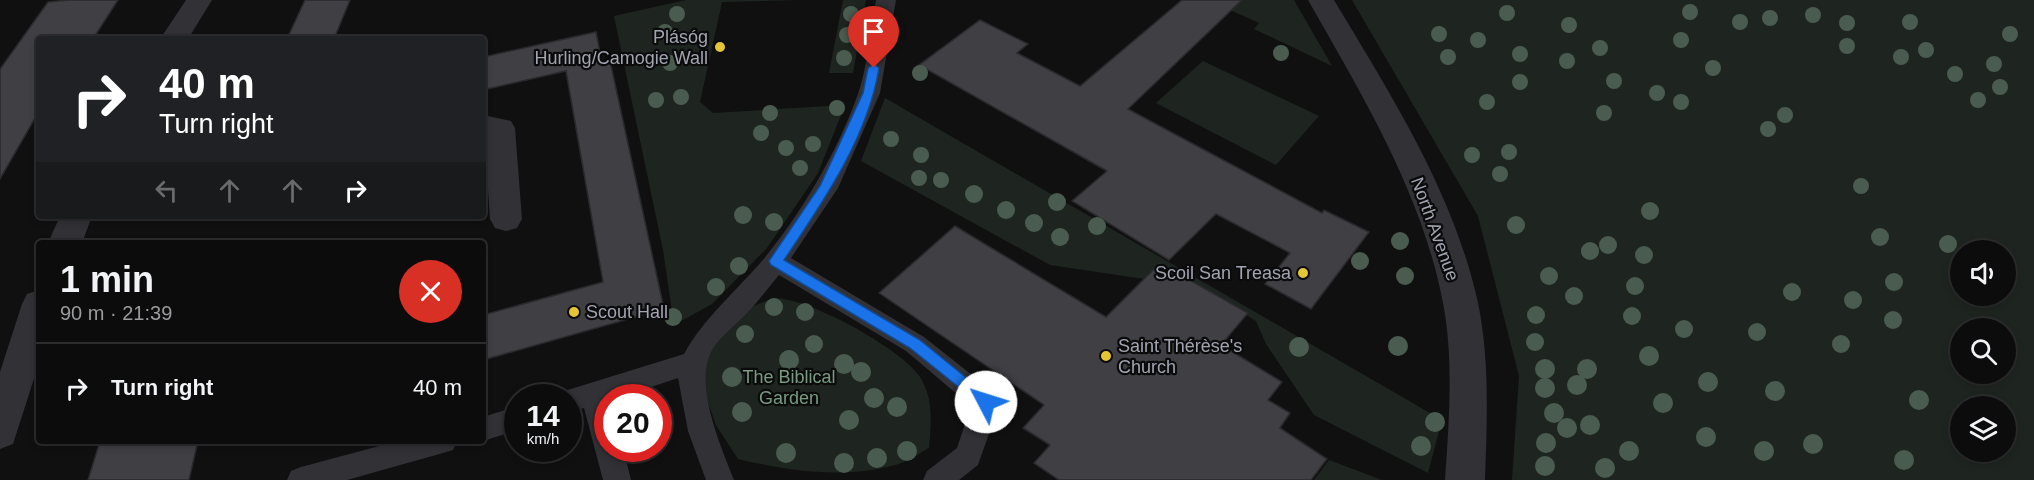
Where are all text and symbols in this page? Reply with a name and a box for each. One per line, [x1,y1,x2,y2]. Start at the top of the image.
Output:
pin [848,6,899,68]
icon: arrive [857,15,890,48]
place label: Plásóg Hurling/Camogie Wall [535,27,708,68]
marker: Plásóg Hurling/Camogie Wall [713,40,727,54]
icon: right [60,60,138,138]
text: 40 m [159,60,255,107]
text: Turn right [159,109,274,139]
icon: left [150,174,183,207]
icon: ahead [213,174,246,207]
icon: ahead [276,174,309,207]
icon: right [339,174,372,207]
street label: North Avenue [1407,174,1463,284]
map controls [1950,240,2016,462]
button: sound [1950,240,2016,306]
text: 1 min [60,259,154,300]
button: close [399,260,462,323]
place label: Scoil San Treasa [1155,263,1292,283]
marker: Scoil San Treasa [1296,266,1310,280]
text: 90 m · 21:39 [60,302,172,324]
place label: Scout Hall [586,302,668,322]
marker: Scout Hall [567,305,581,319]
button: search [1950,318,2016,384]
place label: Saint Thérèse's Church [1118,336,1242,377]
marker: Saint Thérèse's Church [1099,349,1113,363]
park label: The Biblical Garden [742,367,836,408]
position arrow [954,370,1018,434]
icon: right [60,372,93,405]
text: Turn right [111,375,213,400]
text: 40 m [413,375,462,400]
speed limit sign: 20 [594,384,672,462]
button: layers [1950,396,2016,462]
text: 14 [526,399,560,432]
text: km/h [527,430,559,447]

